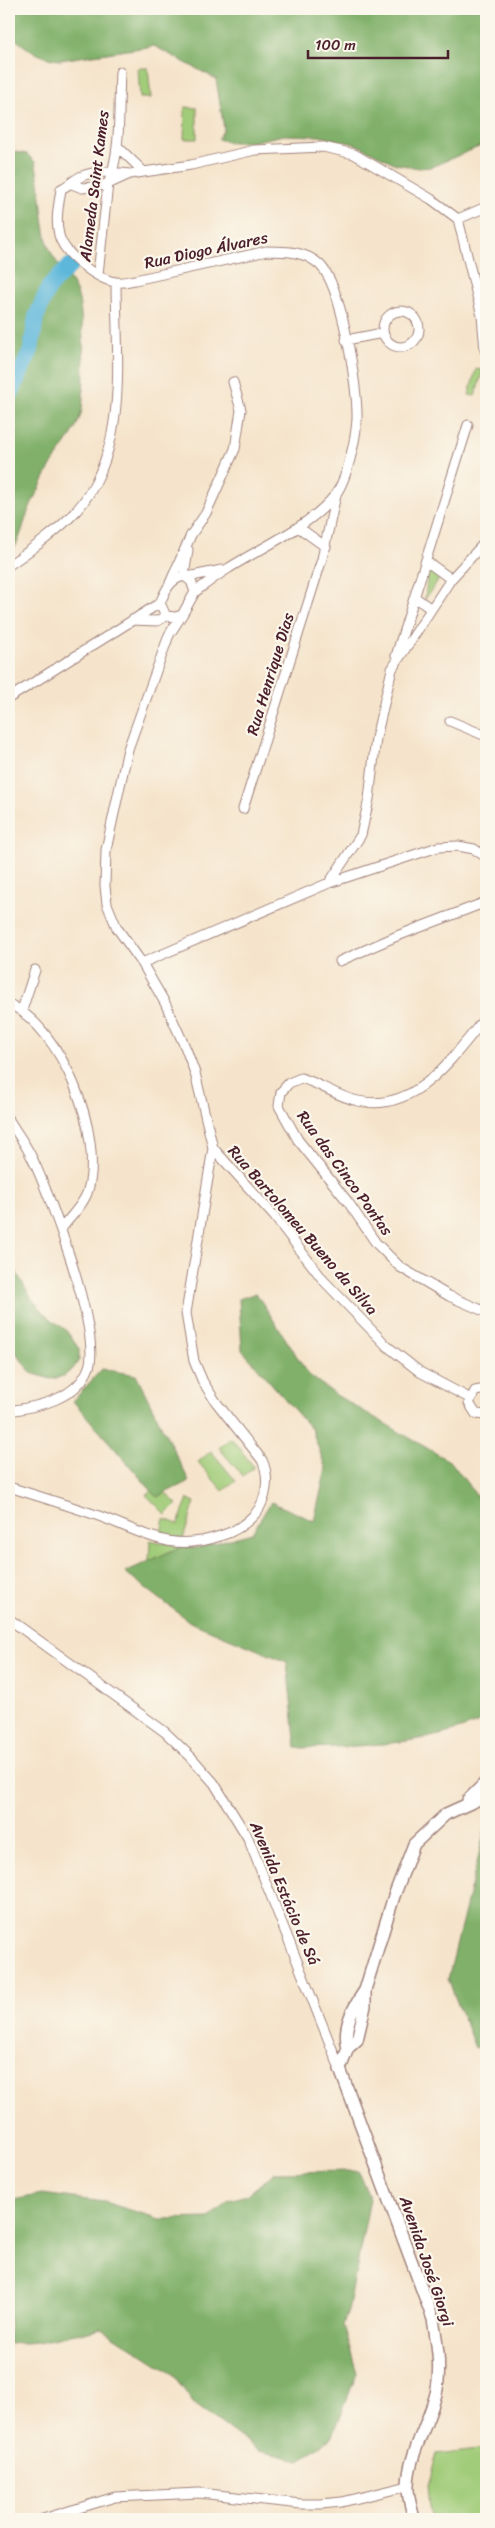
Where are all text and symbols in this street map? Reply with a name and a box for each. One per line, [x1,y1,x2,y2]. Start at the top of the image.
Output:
scale bar [308,28,448,60]
text: 100 m [315,32,356,58]
street label: Alameda Saint Kames [70,108,118,264]
street label: Rua Diogo Álvares [142,223,271,277]
street label: Rua Henrique Dias [238,609,303,739]
street label: Rua das Cinco Pontas [289,1104,401,1243]
street label: Rua Bartolomeu Bueno da Silva [220,1138,386,1322]
street label: Avenida Estácio de Sá [241,1815,328,1970]
street label: Avenida José Giorgi [391,2191,463,2331]

